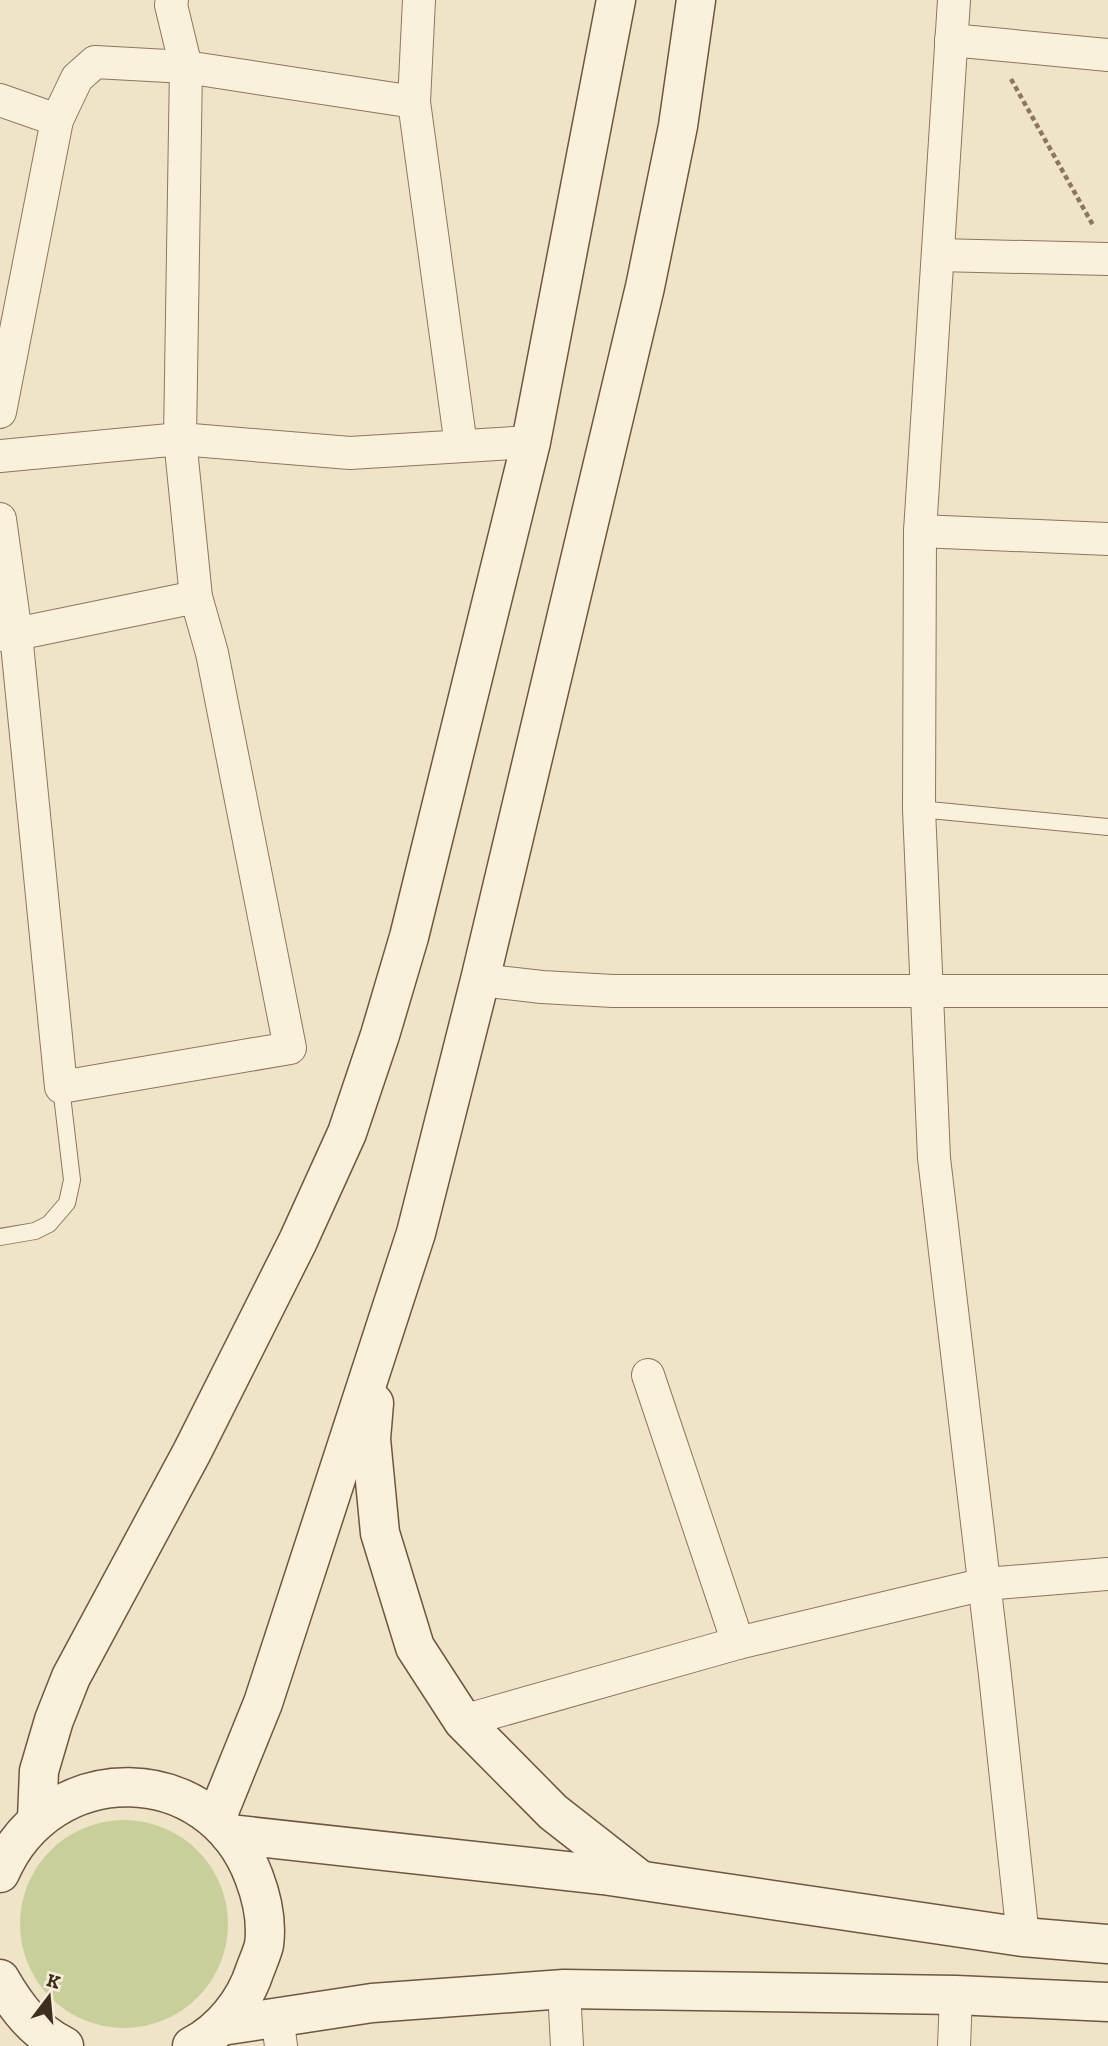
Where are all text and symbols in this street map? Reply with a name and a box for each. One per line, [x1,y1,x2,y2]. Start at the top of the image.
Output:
north arrow [14,1962,84,2032]
text: K [44,1968,63,1994]

